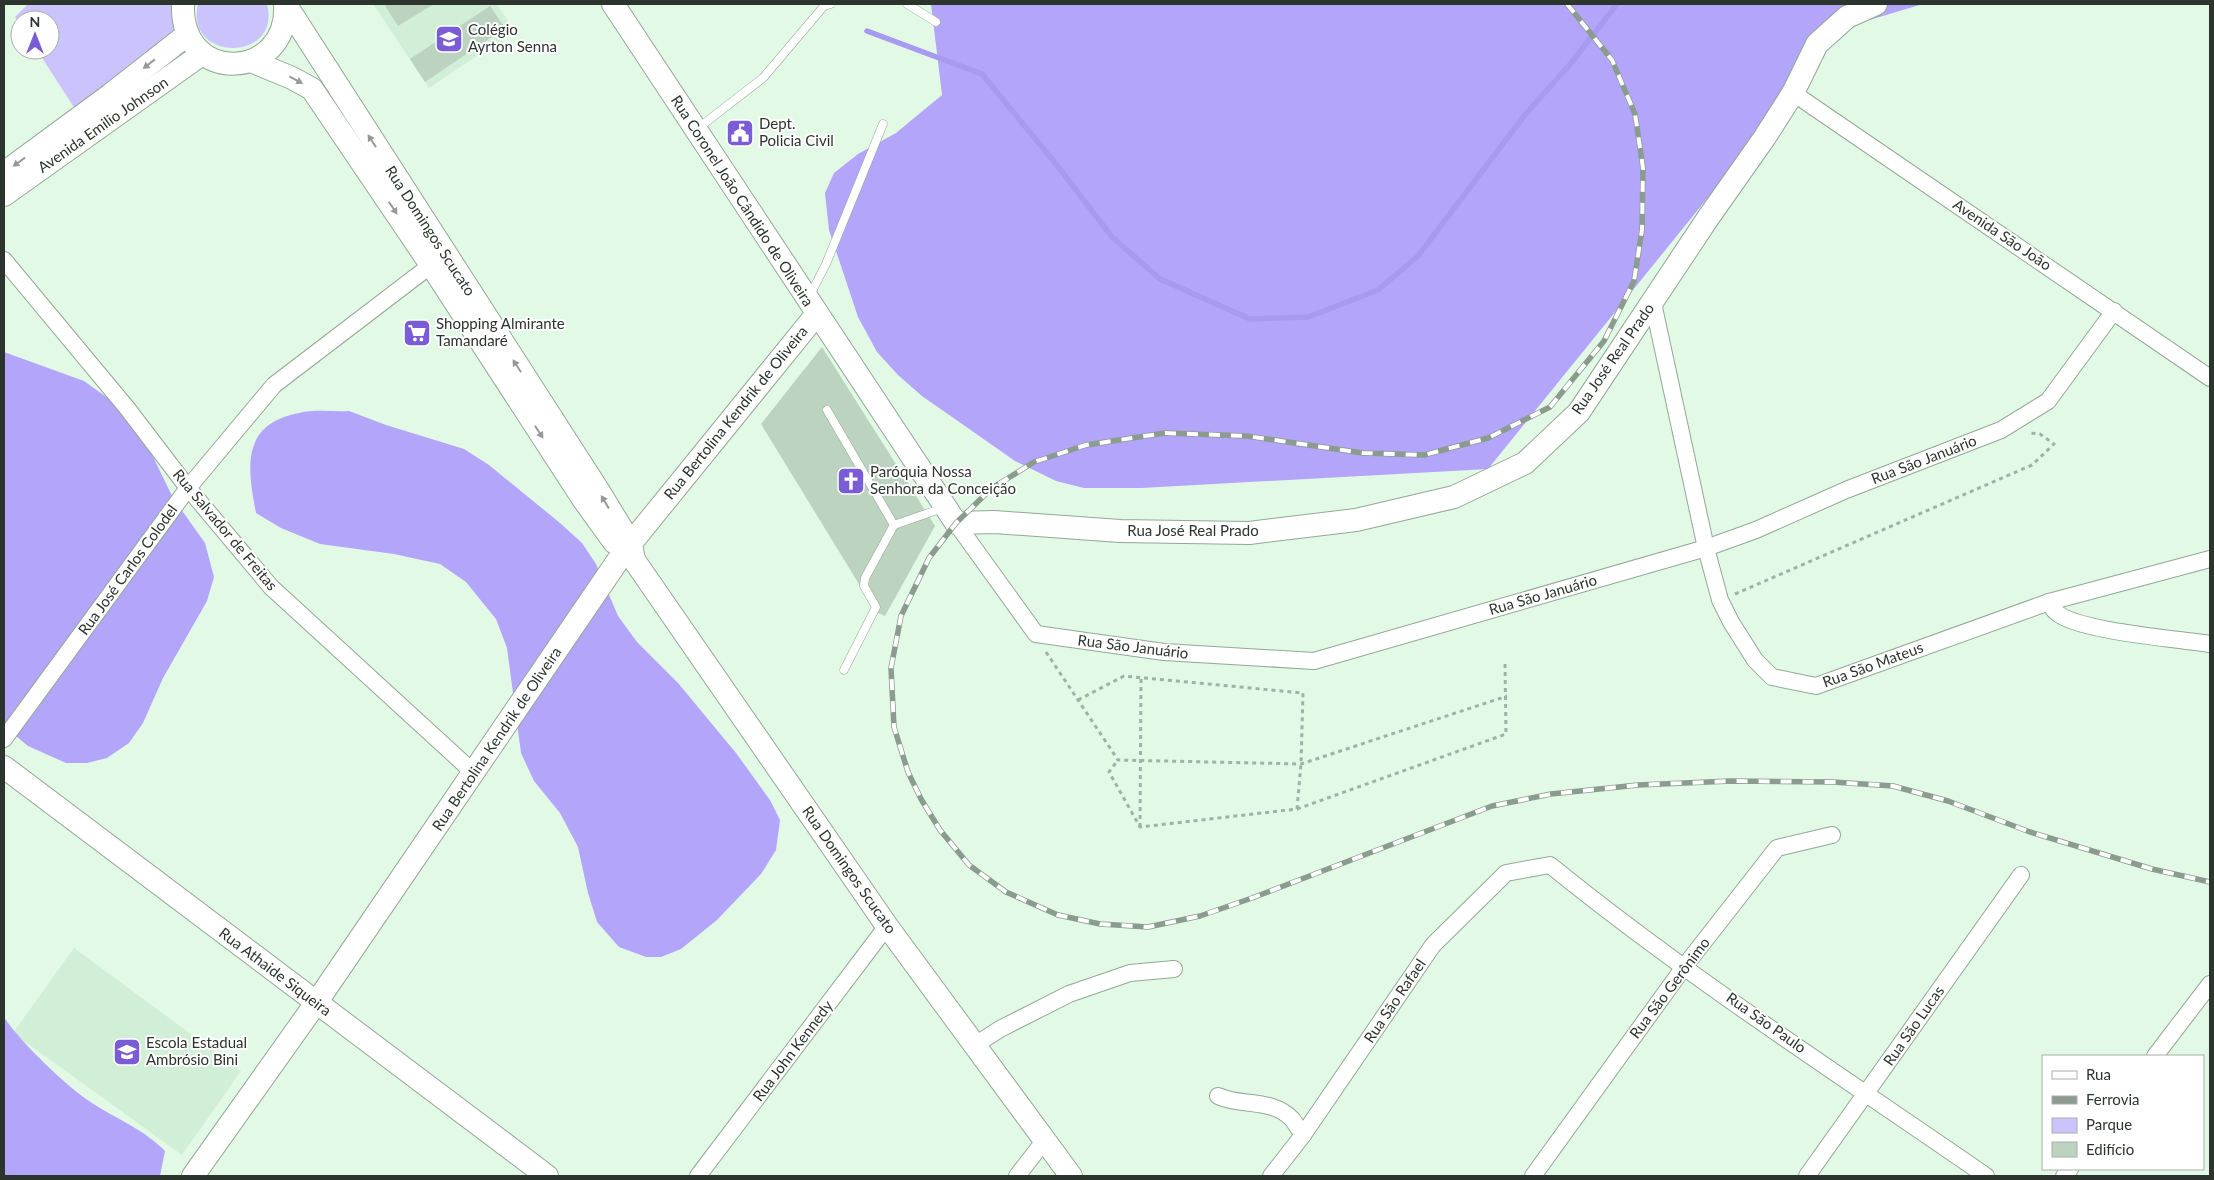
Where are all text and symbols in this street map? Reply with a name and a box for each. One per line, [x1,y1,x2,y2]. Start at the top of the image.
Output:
north arrow [10,10,60,60]
text: N [30,13,40,30]
place label: Colégio Ayrton Senna [468,20,557,55]
school or university icon: Colégio Ayrton Senna [434,24,464,54]
one-way arrow [143,59,156,70]
street label: Avenida Emilio Johnson [34,72,171,176]
one-way arrow [289,76,303,84]
street label: Rua Coronel João Cândido de Oliveira [668,92,818,309]
place label: Dept. Policia Civil [759,114,834,149]
public building icon: Dept. Policia Civil [725,118,755,148]
one-way arrow [367,134,377,148]
one-way arrow [12,157,26,167]
street label: Rua Domingos Scucato [382,162,480,299]
street label: Avenida São João [1950,195,2055,274]
one-way arrow [388,202,398,215]
street label: Rua José Real Prado [1567,299,1657,417]
place label: Shopping Almirante Tamandaré [436,314,565,349]
supermarket icon: Shopping Almirante Tamandaré [402,318,432,348]
street label: Rua Bertolina Kendrik de Oliveira [660,322,811,503]
one-way arrow [512,359,522,372]
one-way arrow [535,426,544,439]
street label: Rua São Januário [1868,431,1979,487]
place label: Paróquia Nossa Senhora da Conceição [870,462,1016,497]
street label: Rua Salvador de Freitas [170,465,282,594]
church icon: Paróquia Nossa Senhora da Conceição [836,466,866,496]
one-way arrow [601,495,610,509]
street label: Rua José Carlos Colodel [74,501,181,638]
street label: Rua José Real Prado [1127,521,1259,539]
street label: Rua São Januário [1487,570,1599,618]
street label: Rua São Januário [1077,630,1189,662]
street label: Rua São Mateus [1820,638,1925,691]
street label: Rua Bertolina Kendrik de Oliveira [428,643,565,834]
street label: Rua Domingos Scucato [799,802,901,937]
street label: Rua Athaide Siqueira [216,923,335,1019]
street label: Rua São Gerônimo [1625,933,1713,1041]
street label: Rua São Rafael [1359,955,1429,1046]
street label: Rua São Lucas [1879,982,1947,1069]
street label: Rua São Paulo [1723,988,1810,1056]
street label: Rua John Kennedy [748,996,836,1104]
place label: Escola Estadual Ambrósio Bini [146,1033,247,1068]
school or university icon: Escola Estadual Ambrósio Bini [112,1037,142,1067]
legend [2042,1055,2204,1170]
text: Rua [2086,1065,2111,1083]
text: Ferrovia [2086,1090,2139,1108]
text: Parque [2086,1115,2132,1133]
text: Edifício [2086,1140,2134,1158]

